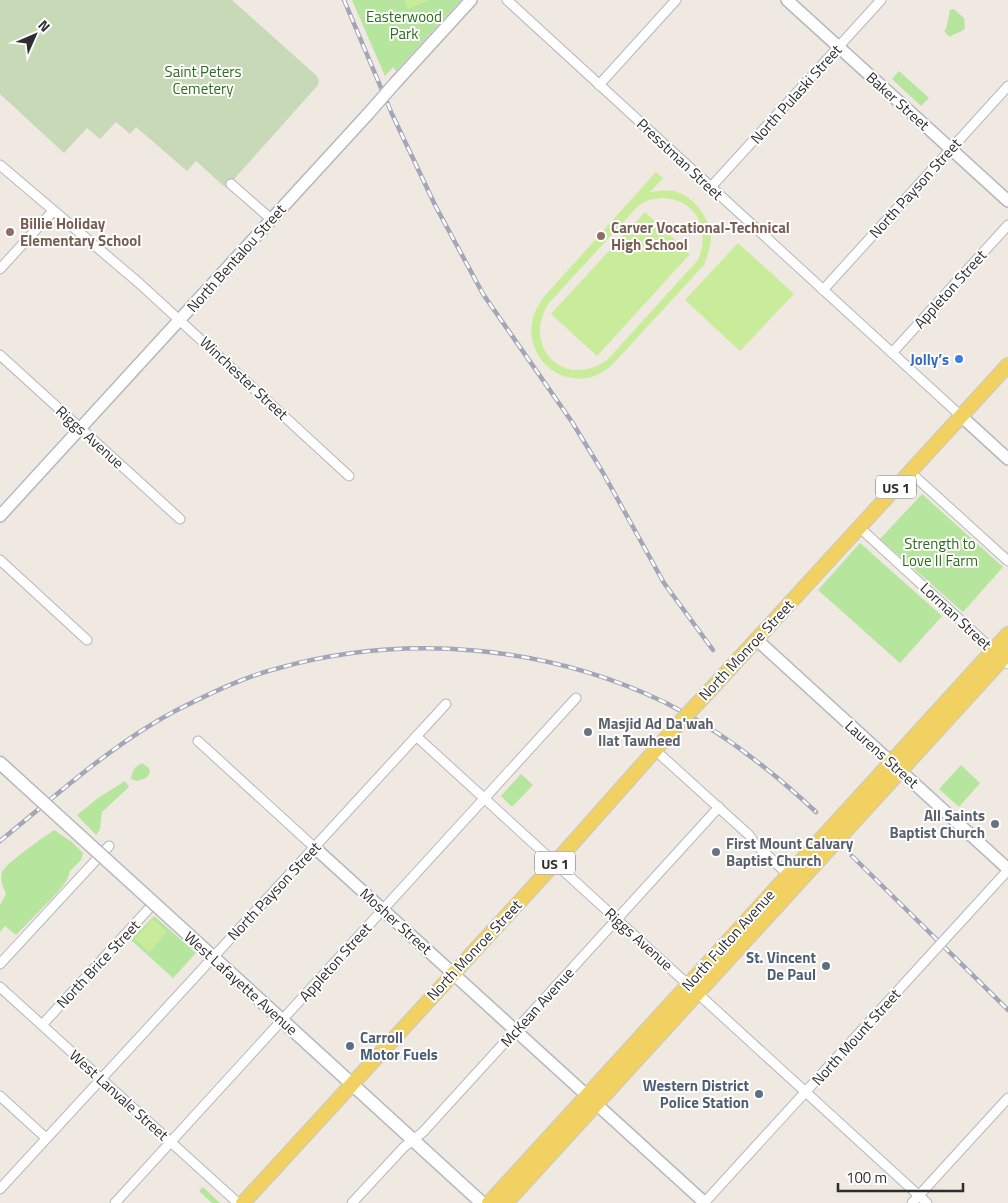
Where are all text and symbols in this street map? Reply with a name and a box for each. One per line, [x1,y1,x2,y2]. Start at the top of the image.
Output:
park label: Easterwood Park [366,5,442,45]
north arrow [10,10,60,60]
text: N [34,15,55,36]
street label: North Pulaski Street [745,39,848,149]
park label: Saint Peters Cemetery [165,60,241,100]
street label: Baker Street [861,66,935,136]
street label: Presstman Street [632,113,729,206]
street label: North Payson Street [864,132,967,243]
street label: North Bentalou Street [181,198,291,317]
place label: Billie Holiday Elementary School [20,212,141,252]
place label: Carver Vocational-Technical High School [611,216,790,256]
marker: Billie Holiday Elementary School [4,226,16,238]
marker: Carver Vocational-Technical High School [595,230,607,242]
street label: Appleton Street [908,244,992,333]
street label: Winchester Street [195,331,294,426]
place label: Jolly’s [910,348,949,371]
marker: Jolly’s [953,353,965,365]
street label: Riggs Avenue [51,400,129,474]
road number: US 1 [876,476,916,498]
park label: Strength to Love II Farm [902,532,978,572]
street label: Lorman Street [915,577,997,656]
street label: North Monroe Street [693,594,800,706]
place label: Masjid Ad Da'wah Ilat Tawheed [598,712,714,752]
street label: Laurens Street [840,715,925,794]
marker: Masjid Ad Da'wah Ilat Tawheed [582,726,594,738]
place label: All Saints Baptist Church [890,804,985,844]
marker: All Saints Baptist Church [989,818,1001,830]
place label: First Mount Calvary Baptist Church [726,832,854,872]
street label: North Payson Street [222,836,327,946]
marker: First Mount Calvary Baptist Church [710,846,722,858]
road number: US 1 [535,851,575,874]
street label: Mosher Street [355,882,438,960]
street label: North Fulton Avenue [676,884,780,996]
street label: North Monroe Street [421,894,528,1006]
street label: Riggs Avenue [600,902,678,976]
street label: North Brice Street [51,914,146,1013]
street label: Appleton Street [293,917,377,1006]
street label: West Lafayette Avenue [179,926,303,1040]
place label: St. Vincent De Paul [746,946,817,986]
marker: St. Vincent De Paul [820,960,832,972]
street label: McKean Avenue [495,962,579,1052]
street label: North Mount Street [806,983,906,1091]
place label: Carroll Motor Fuels [360,1026,438,1066]
marker: Carroll Motor Fuels [344,1040,356,1052]
street label: West Lanvale Street [64,1044,174,1146]
place label: Western District Police Station [643,1074,750,1114]
marker: Western District Police Station [753,1088,765,1100]
scale bar [838,1160,963,1192]
text: 100 m [846,1166,887,1189]

